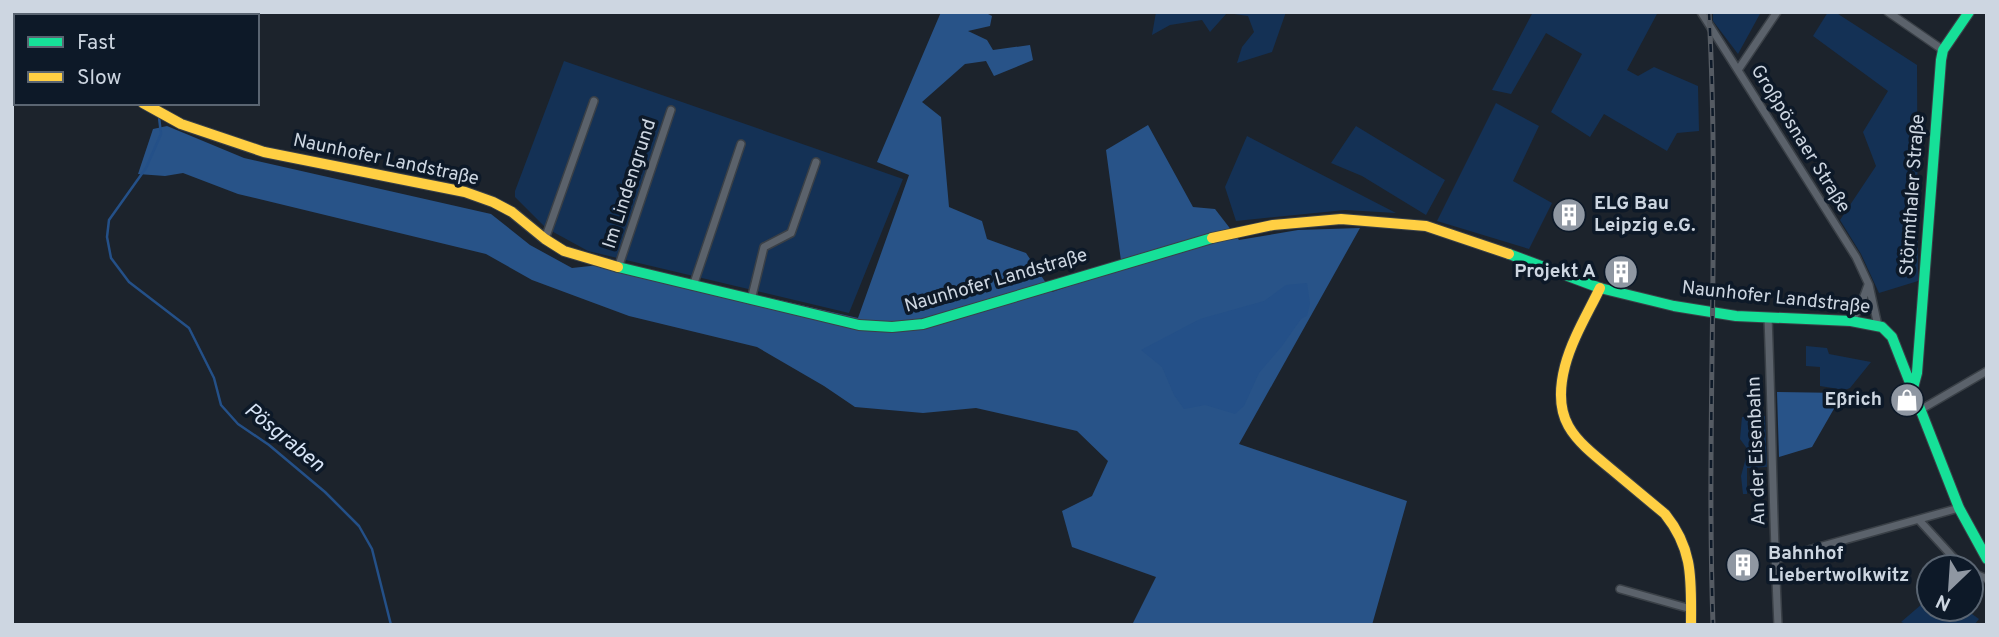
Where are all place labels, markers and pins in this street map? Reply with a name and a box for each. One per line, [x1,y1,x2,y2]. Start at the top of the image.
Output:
place label: ELG Bau Leipzig e.G. [1594,192,1696,238]
building icon: ELG Bau Leipzig e.G. [1550,196,1588,234]
building icon: Projekt A [1602,253,1640,291]
place label: Projekt A [1514,260,1596,284]
shop icon: Eßrich [1888,381,1926,419]
place label: Eßrich [1824,388,1882,412]
place label: Bahnhof Liebertwolkwitz [1768,542,1909,588]
building icon: Bahnhof Liebertwolkwitz [1724,546,1762,584]

